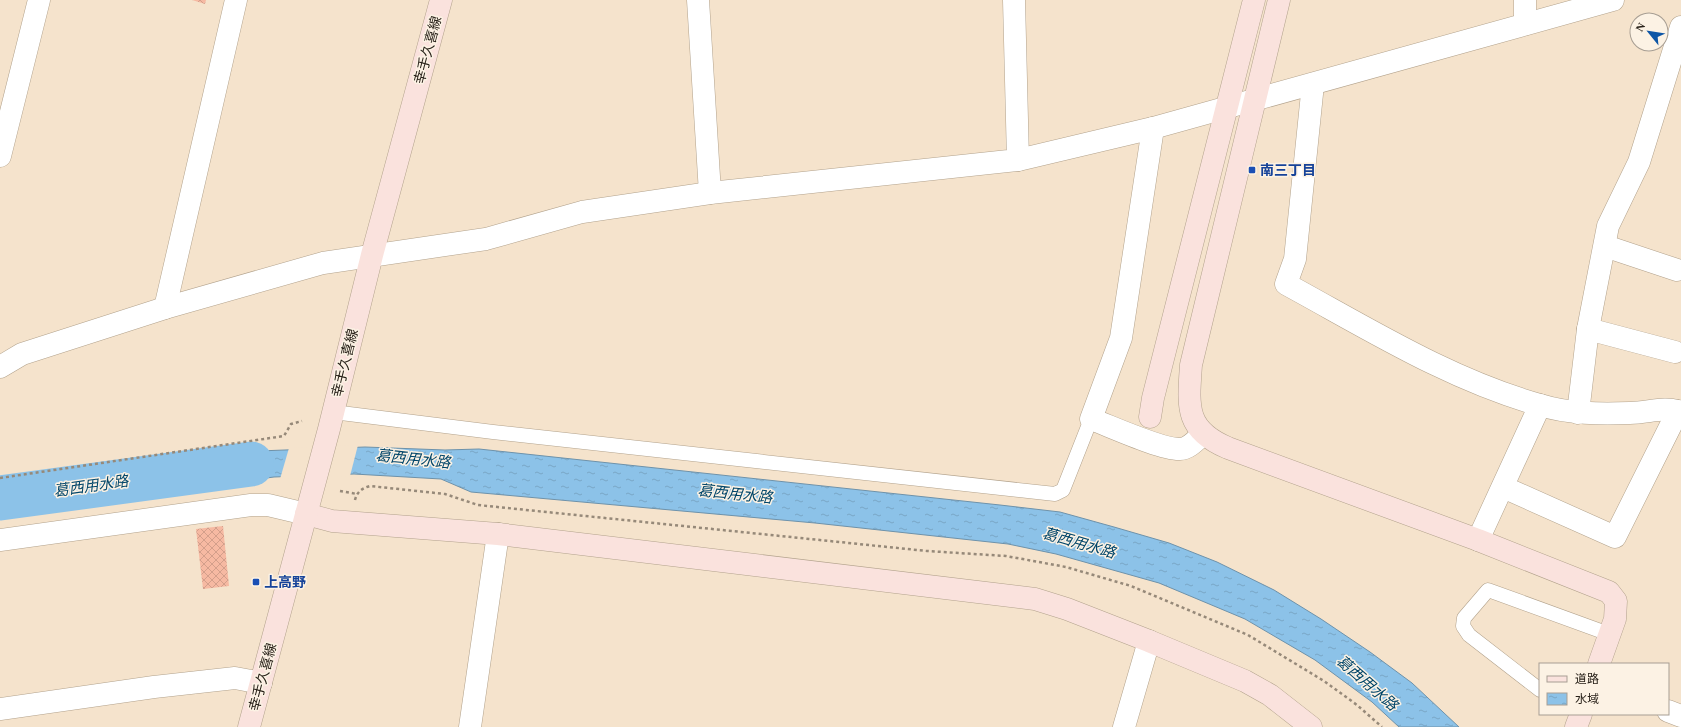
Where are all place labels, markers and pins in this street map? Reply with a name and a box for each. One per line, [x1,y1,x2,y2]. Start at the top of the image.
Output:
place label: 南三丁目 [1260,163,1316,178]
marker: 南三丁目 [1247,165,1257,175]
place label: 上高野 [264,575,306,590]
marker: 上高野 [251,577,261,587]

